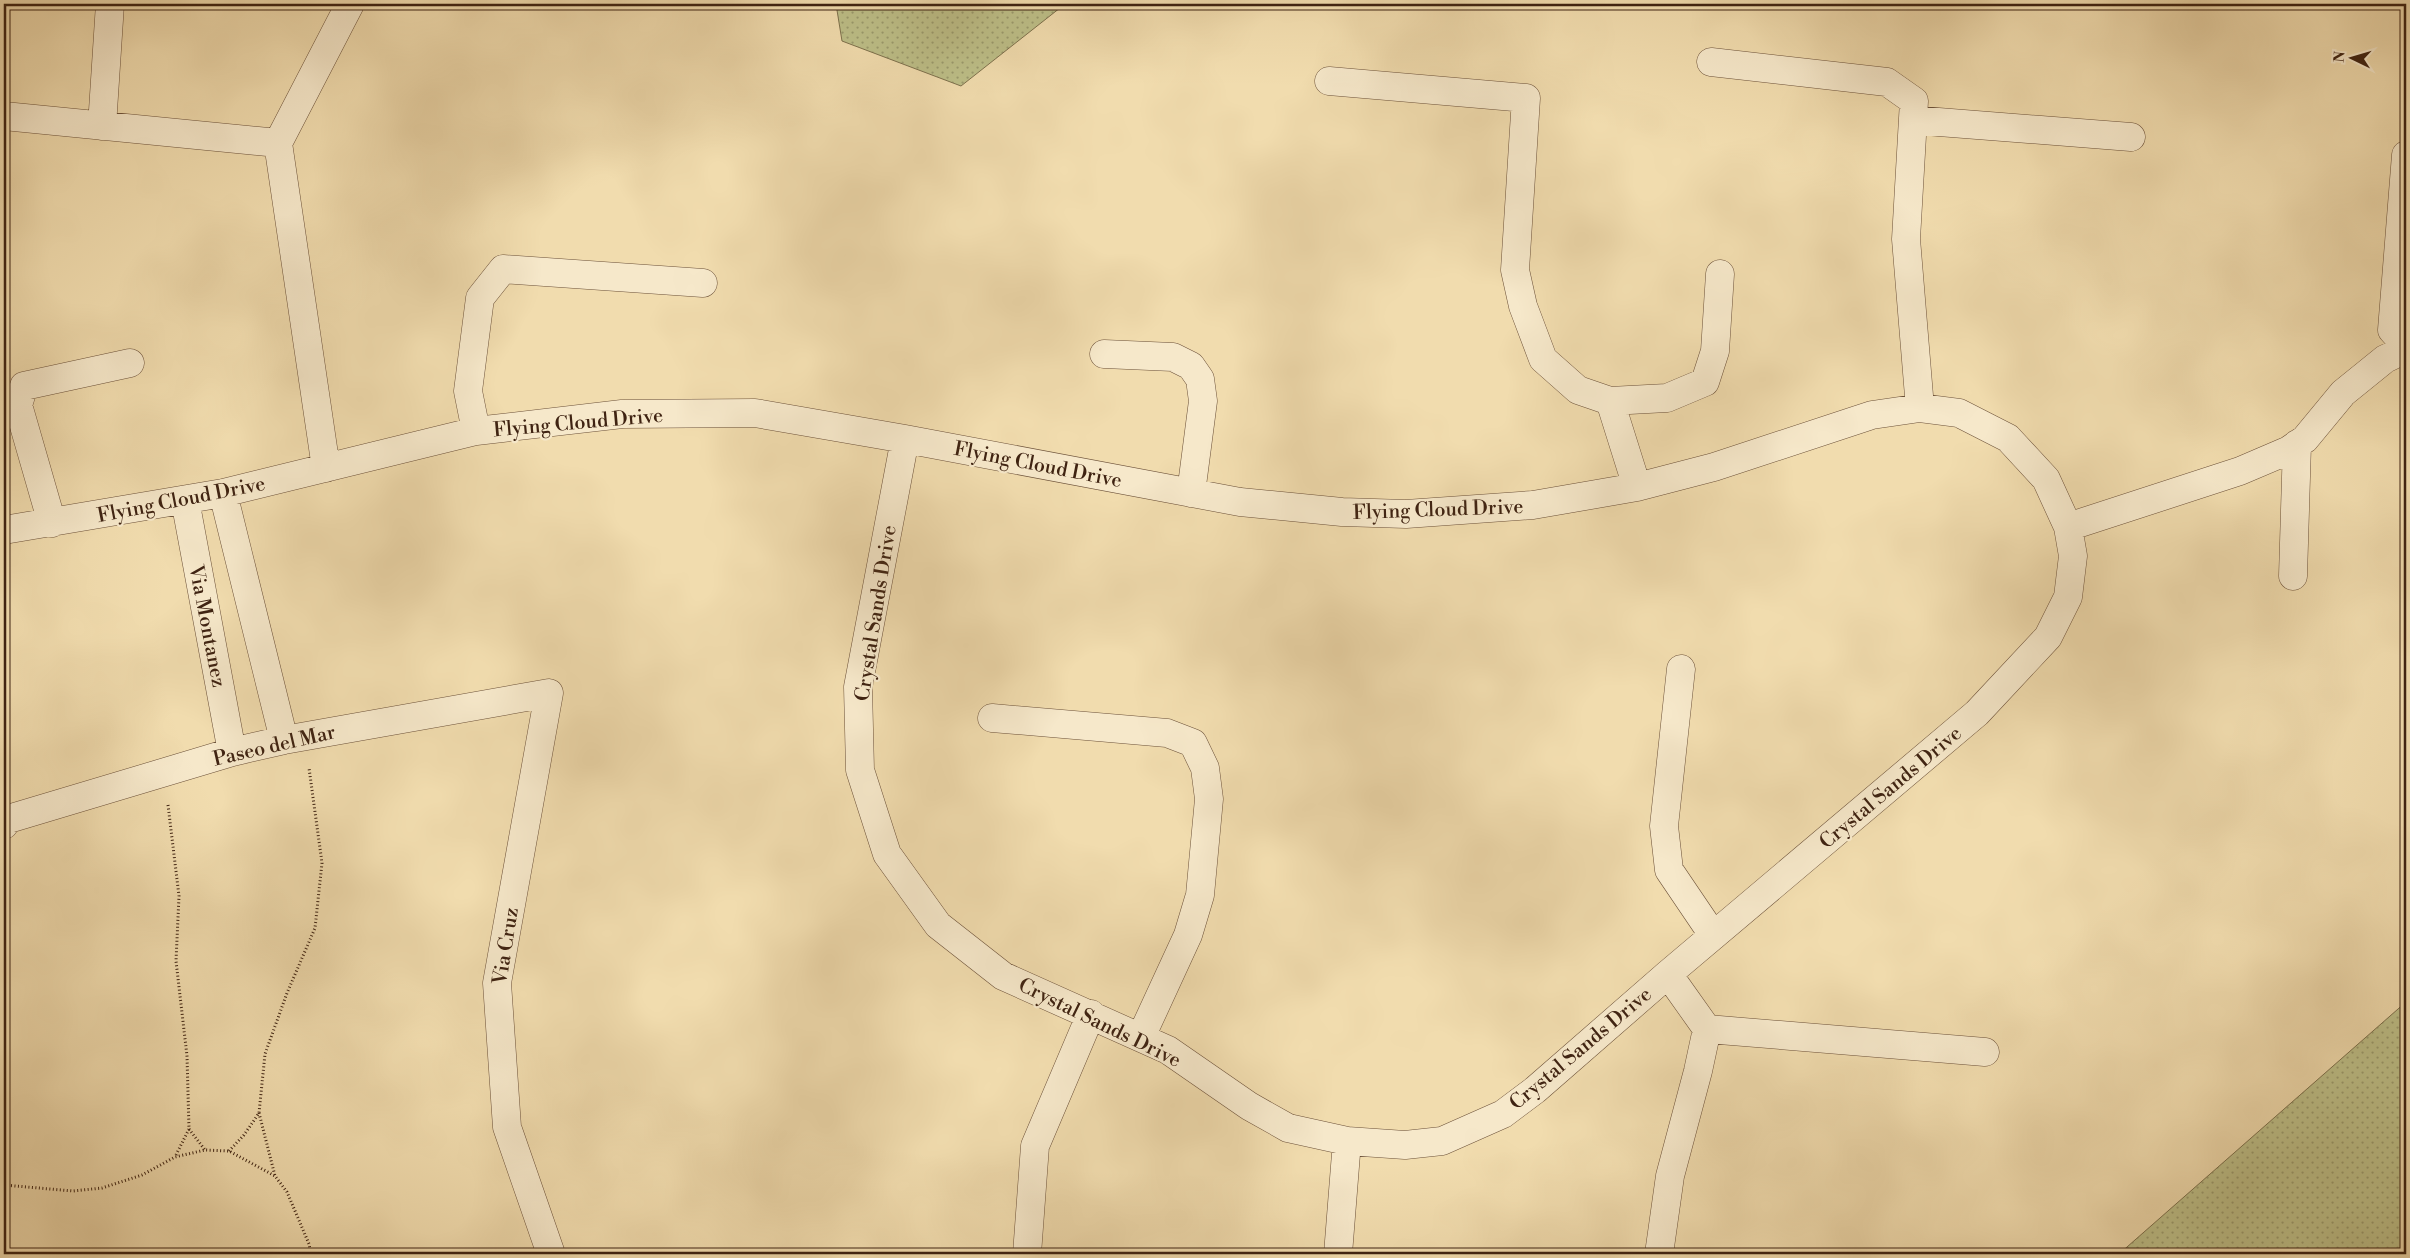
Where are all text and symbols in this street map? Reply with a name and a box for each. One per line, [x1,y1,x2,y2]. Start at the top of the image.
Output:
north arrow [2328,32,2378,82]
text: N [2331,51,2349,63]
street label: Flying Cloud Drive [492,404,664,443]
street label: Flying Cloud Drive [952,437,1124,494]
street label: Flying Cloud Drive [95,472,267,529]
street label: Flying Cloud Drive [1352,495,1524,526]
street label: Crystal Sands Drive [850,523,903,703]
street label: Via Montanez [182,562,231,690]
street label: Paseo del Mar [211,720,338,773]
street label: Crystal Sands Drive [1815,721,1967,855]
street label: Via Cruz [488,906,525,988]
street label: Crystal Sands Drive [1014,973,1185,1074]
street label: Crystal Sands Drive [1505,982,1657,1116]

